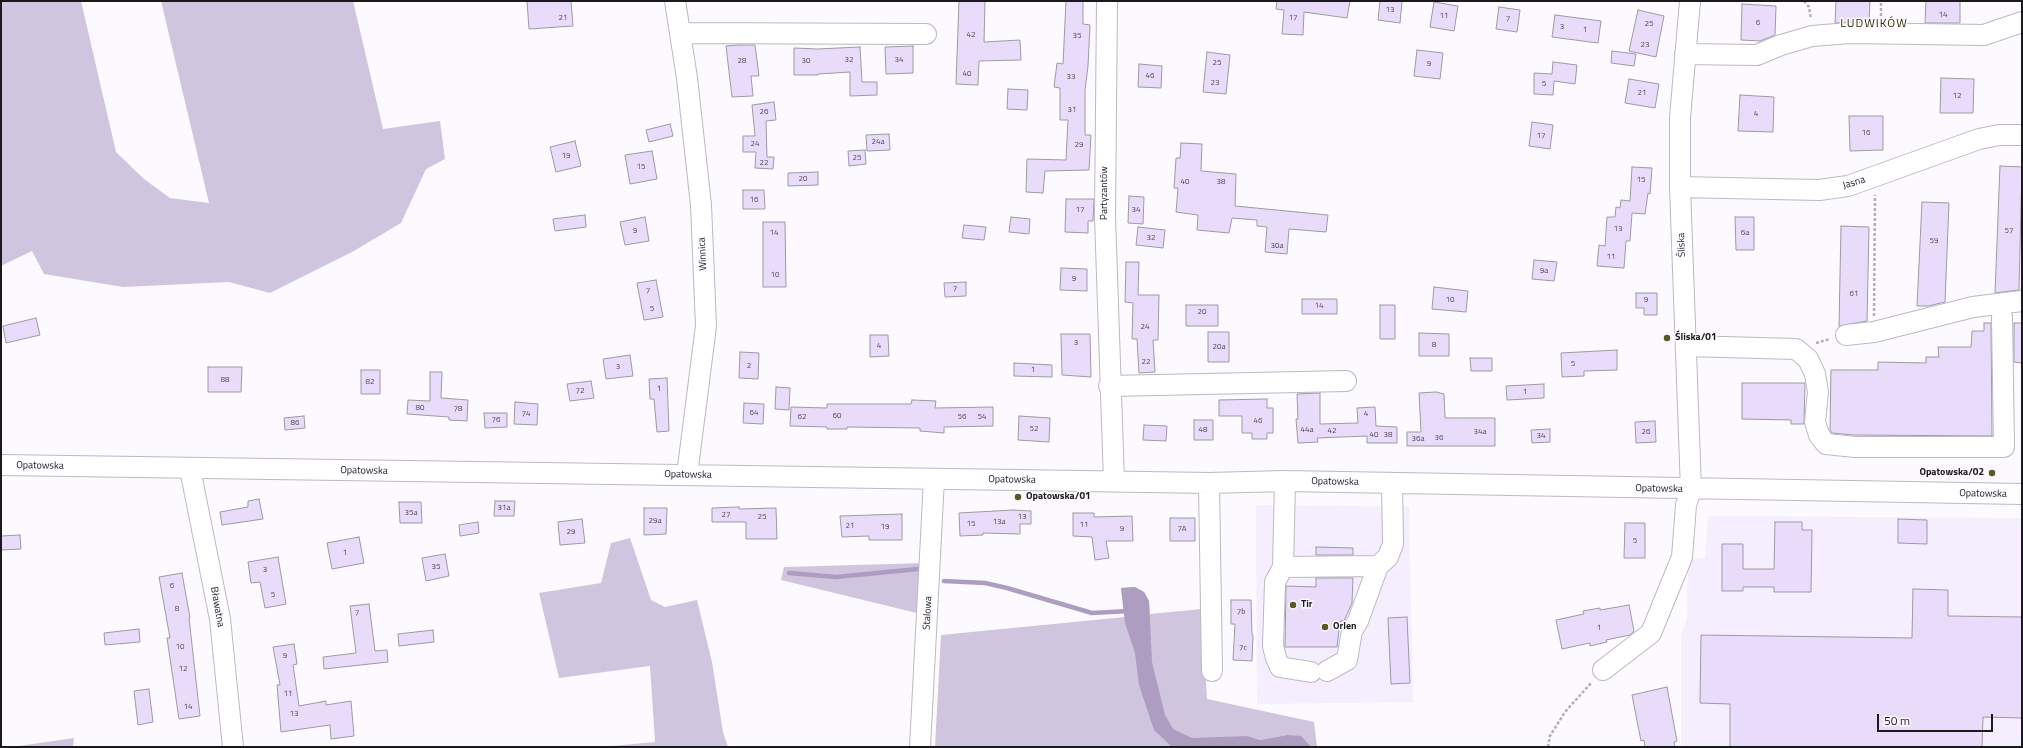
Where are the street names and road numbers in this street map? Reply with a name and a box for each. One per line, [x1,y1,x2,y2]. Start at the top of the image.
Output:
street label: Partyzantów [1099,166,1111,220]
street label: Jasna [1841,174,1867,192]
street label: Śliska [1676,233,1688,257]
street label: Winnica [696,237,710,271]
street label: Opatowska [16,460,64,472]
street label: Opatowska [340,465,388,477]
street label: Opatowska [664,469,712,481]
street label: Opatowska [988,474,1036,486]
street label: Opatowska [1311,476,1359,488]
street label: Opatowska [1635,483,1683,495]
street label: Opatowska [1959,488,2007,500]
street label: Bławatna [208,586,226,628]
street label: Stalowa [921,596,935,630]

